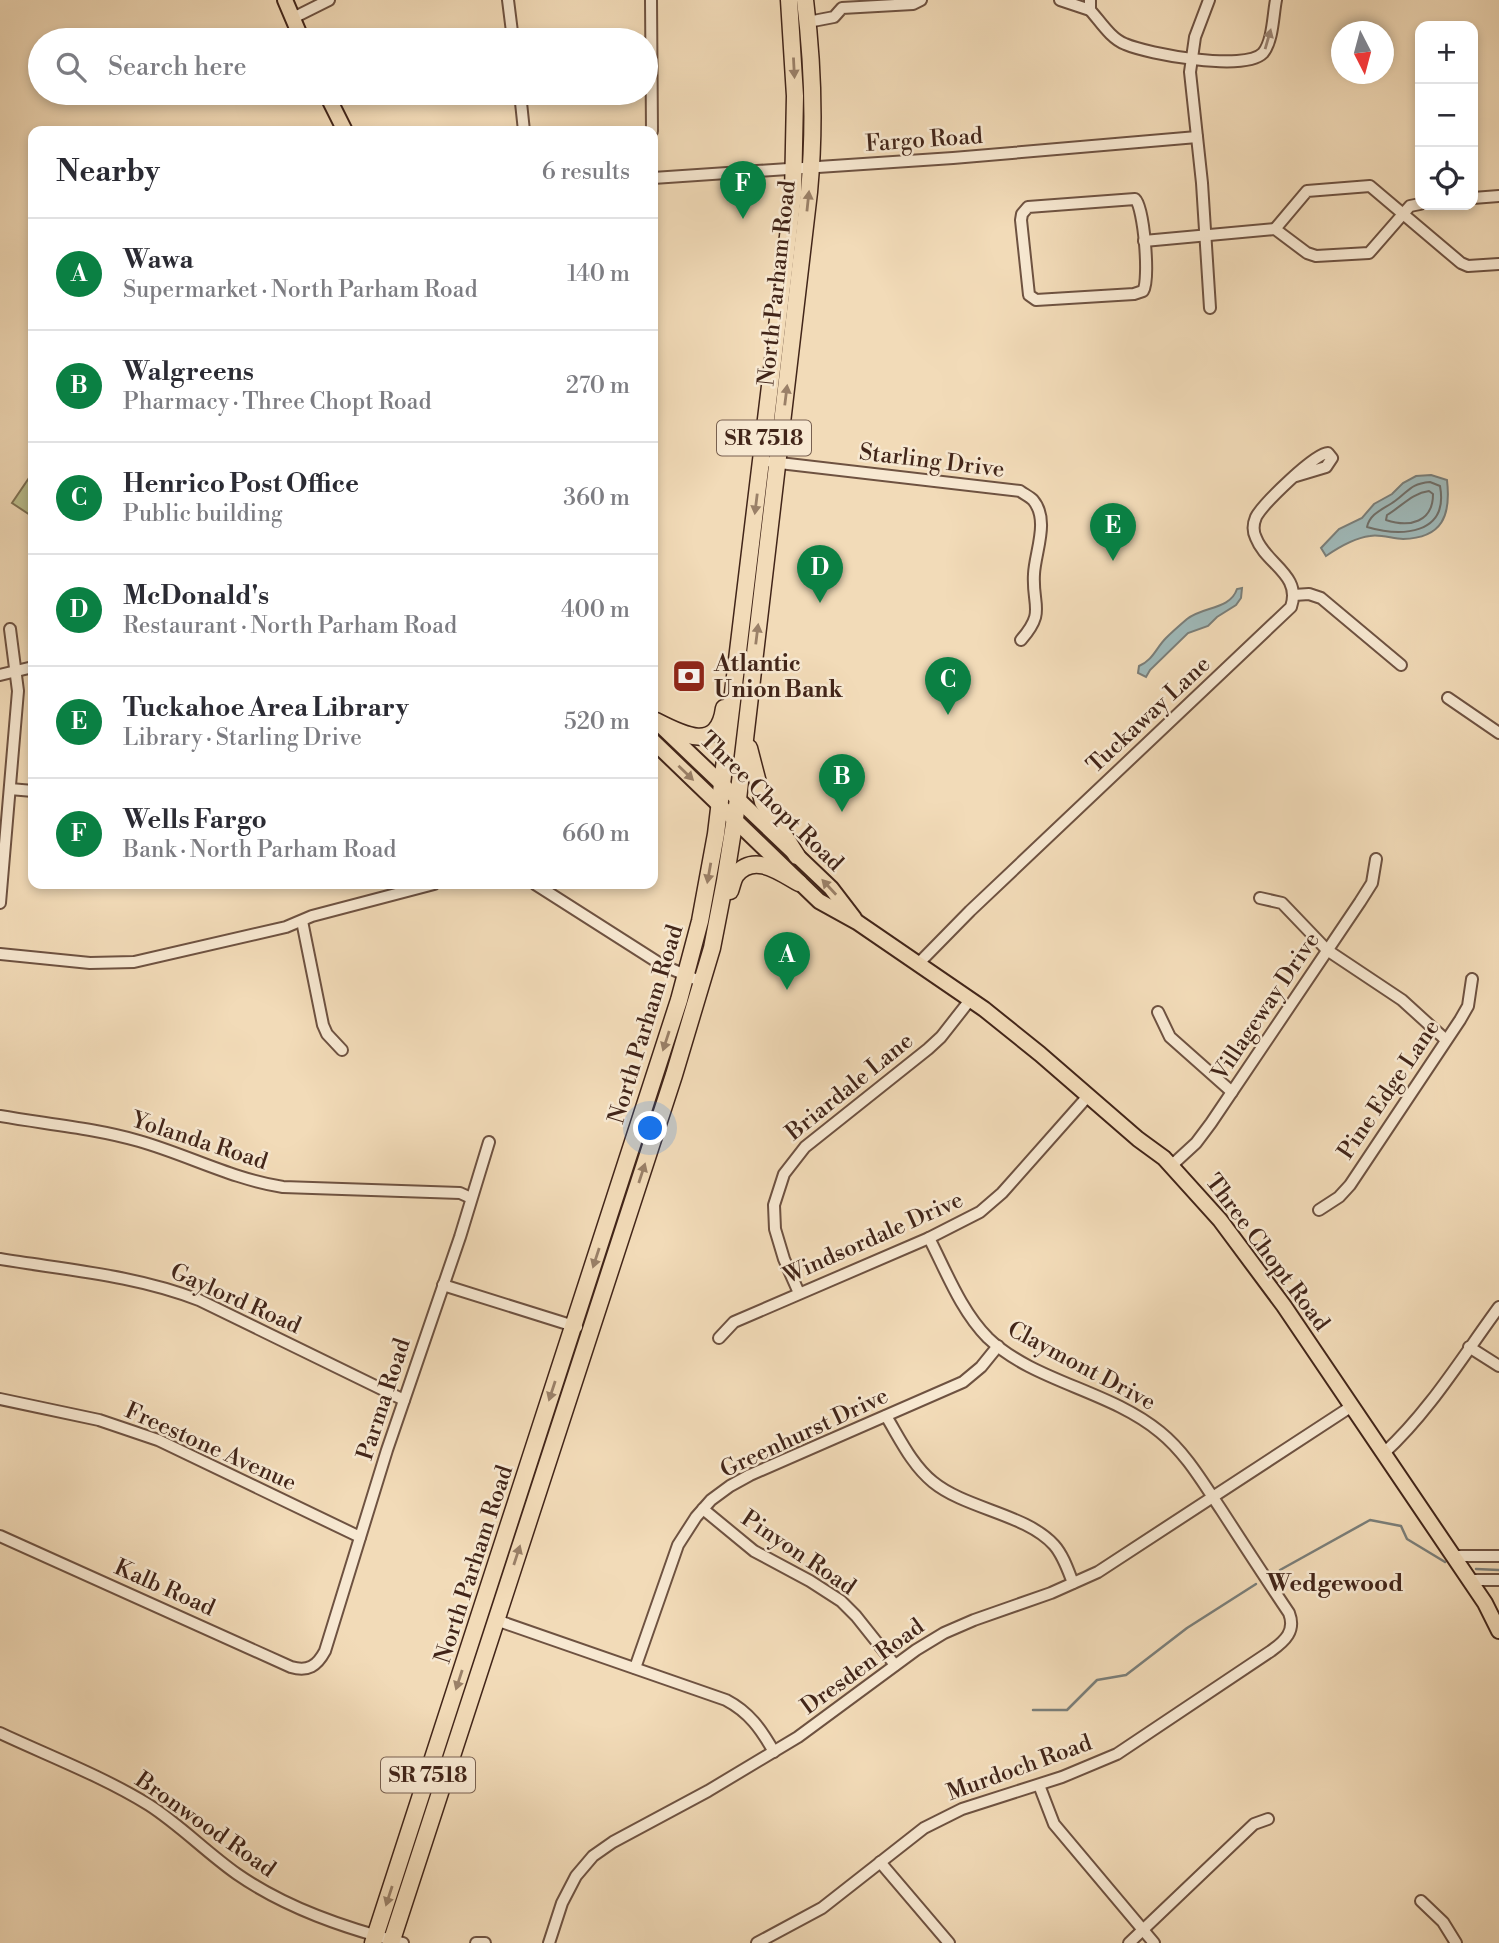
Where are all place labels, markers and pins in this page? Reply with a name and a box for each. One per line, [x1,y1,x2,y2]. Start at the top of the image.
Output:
pin: F [720,161,766,219]
pin: E [1090,503,1136,561]
pin: D [797,545,843,603]
place label: Atlantic Union Bank [713,650,843,704]
bank icon: Atlantic Union Bank [670,657,708,695]
pin: C [925,657,971,715]
pin: B [819,754,865,812]
pin: A [764,932,810,990]

